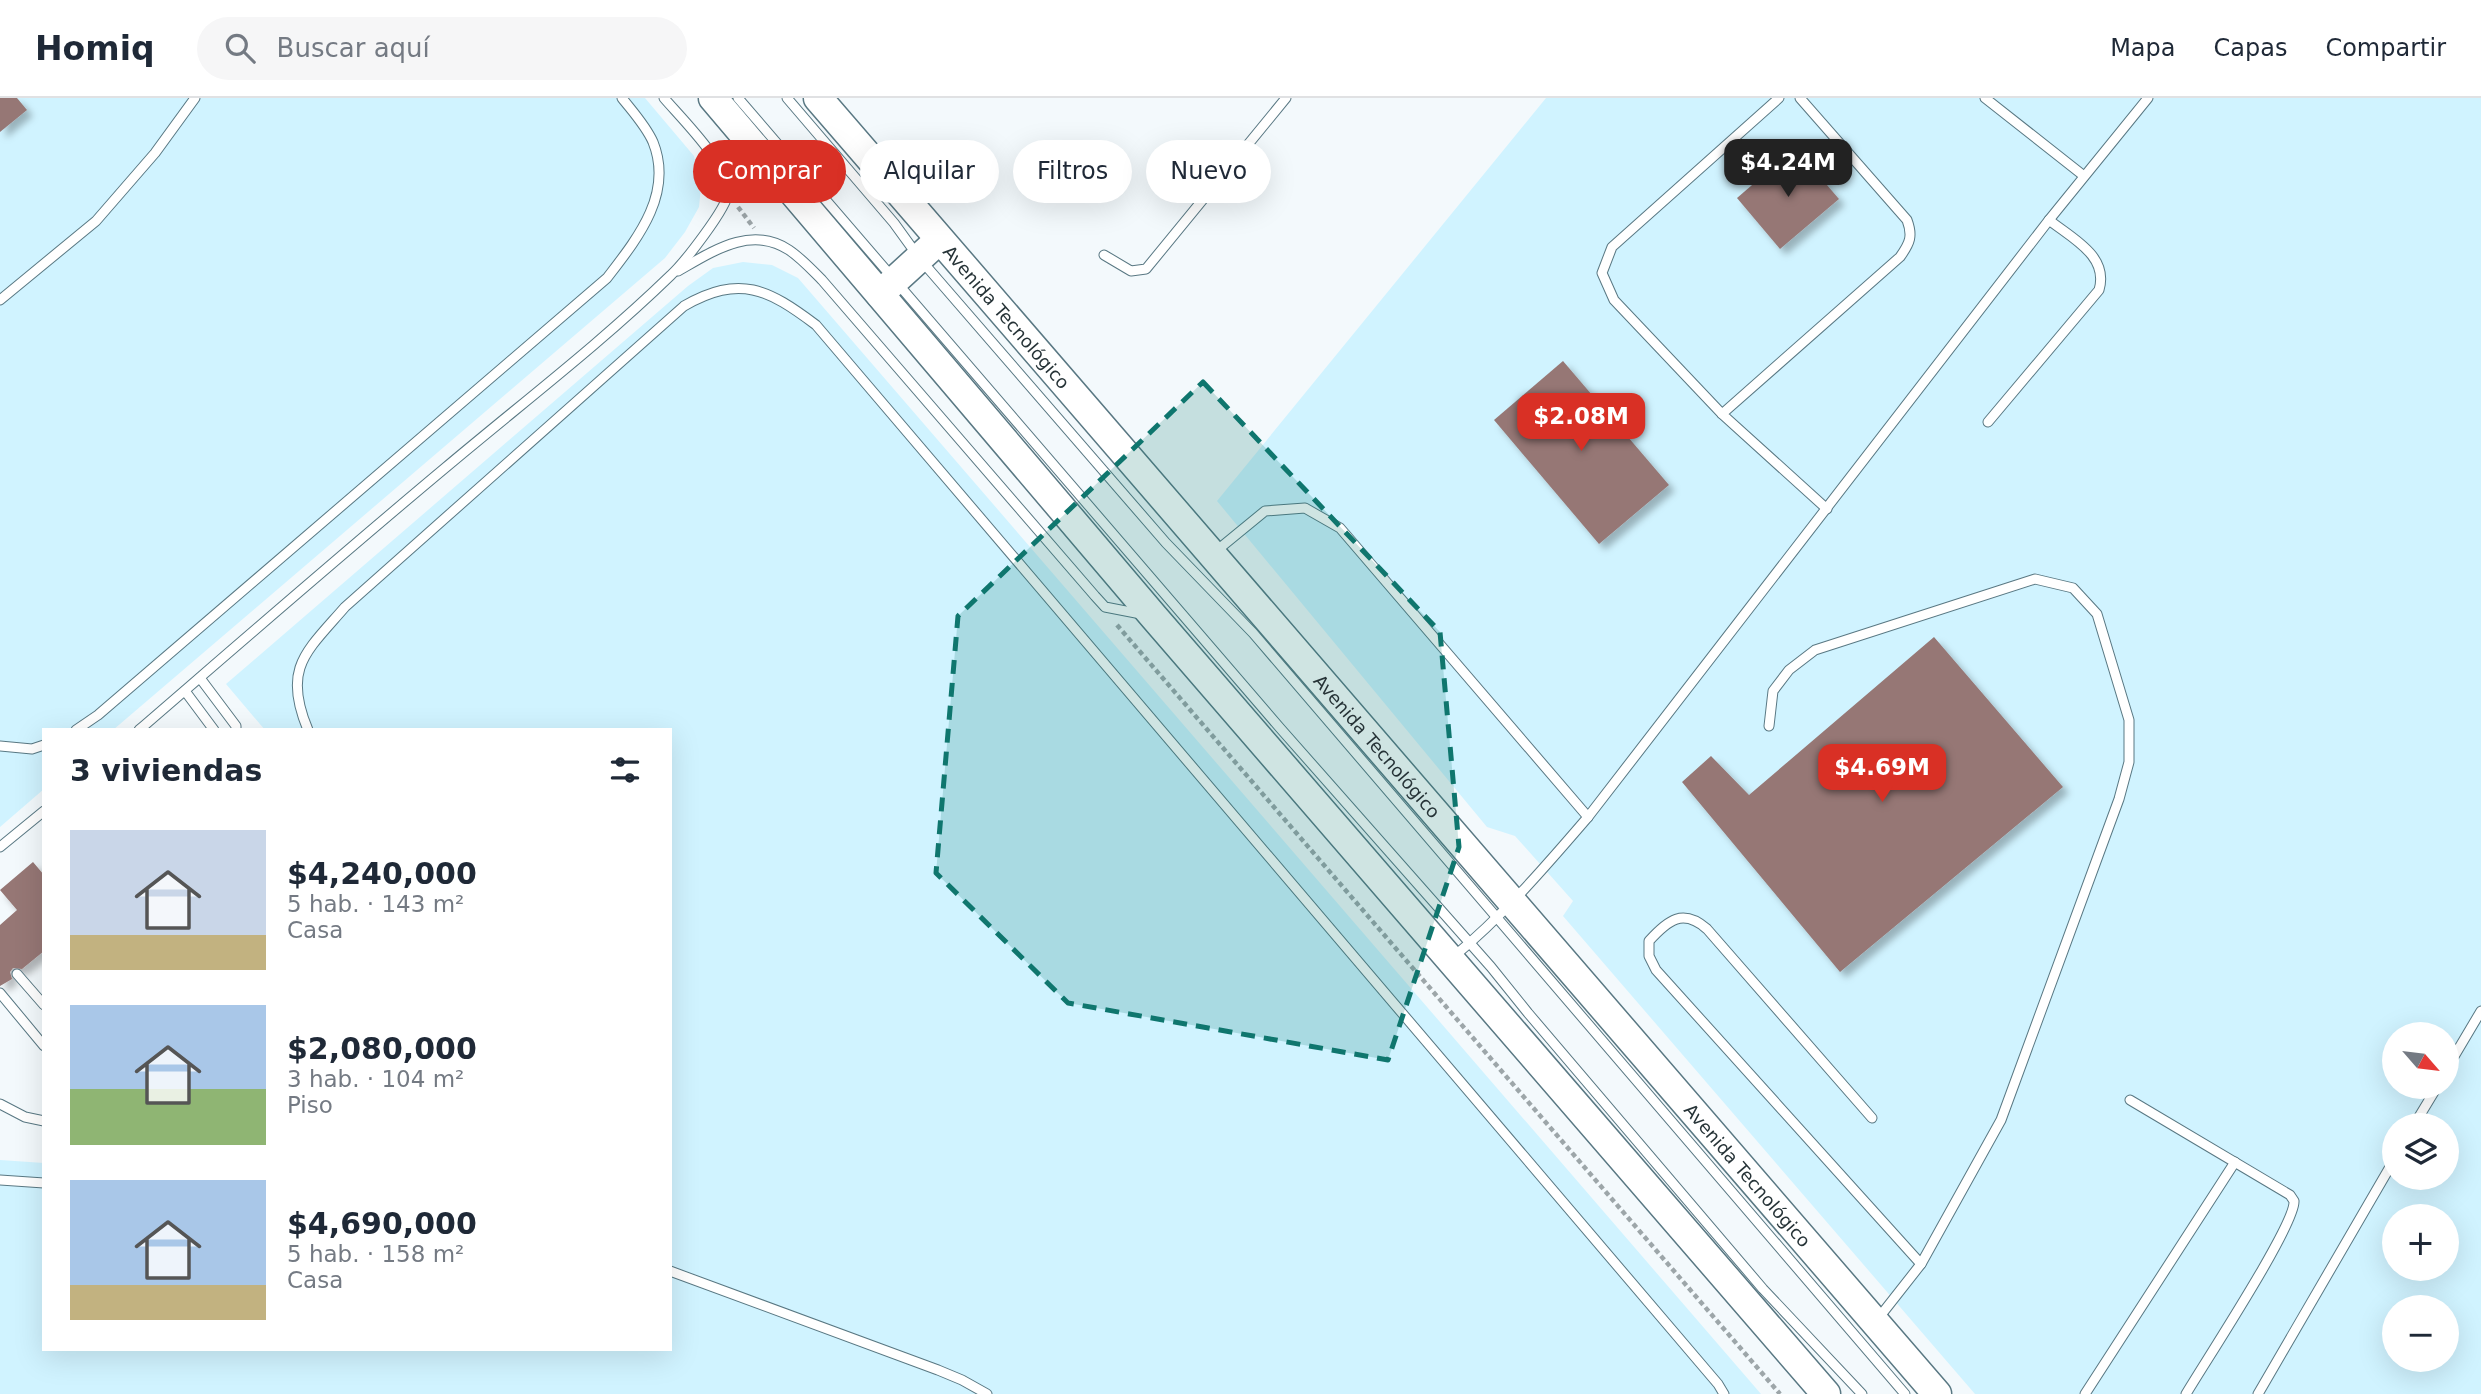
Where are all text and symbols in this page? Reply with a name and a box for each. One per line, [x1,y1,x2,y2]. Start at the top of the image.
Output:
search box [197,17,687,80]
text: Homiq [35,29,155,68]
icon: search [221,29,259,67]
text: Buscar aquí [277,33,430,63]
text: Mapa [2110,34,2176,62]
text: Capas [2214,34,2287,62]
text: Compartir [2325,34,2446,62]
chip: Comprar [693,140,846,203]
chip: Alquilar [860,140,999,203]
chip: Filtros [1013,140,1132,203]
chip: Nuevo [1146,140,1271,203]
pin: $4.24M [1731,140,1845,199]
text: $4.24M [1740,149,1836,175]
street label: Avenida Tecnológico [939,241,1074,393]
pin: $2.08M [1524,394,1638,453]
text: $2.08M [1533,403,1629,429]
street label: Avenida Tecnológico [1310,670,1445,822]
pin: $4.69M [1825,744,1939,804]
icon: filters [606,751,644,789]
text: 3 viviendas [70,753,262,788]
text: $4.69M [1834,754,1930,780]
text: $4,240,000 [287,856,477,891]
icon: home [126,858,210,942]
text: 5 hab. · 143 m² [287,891,464,917]
text: Casa [287,917,343,943]
north arrow [2382,1022,2459,1099]
map controls [2382,1022,2459,1372]
text: $2,080,000 [287,1031,477,1066]
icon: home [126,1033,210,1117]
text: 3 hab. · 104 m² [287,1066,464,1092]
text: Piso [287,1092,333,1118]
street label: Avenida Tecnológico [1680,1099,1816,1251]
button: layers [2382,1113,2459,1190]
button: + [2382,1204,2459,1281]
text: $4,690,000 [287,1206,477,1241]
icon: home [126,1208,210,1292]
text: 5 hab. · 158 m² [287,1241,464,1267]
text: Casa [287,1267,343,1293]
button: − [2382,1295,2459,1372]

